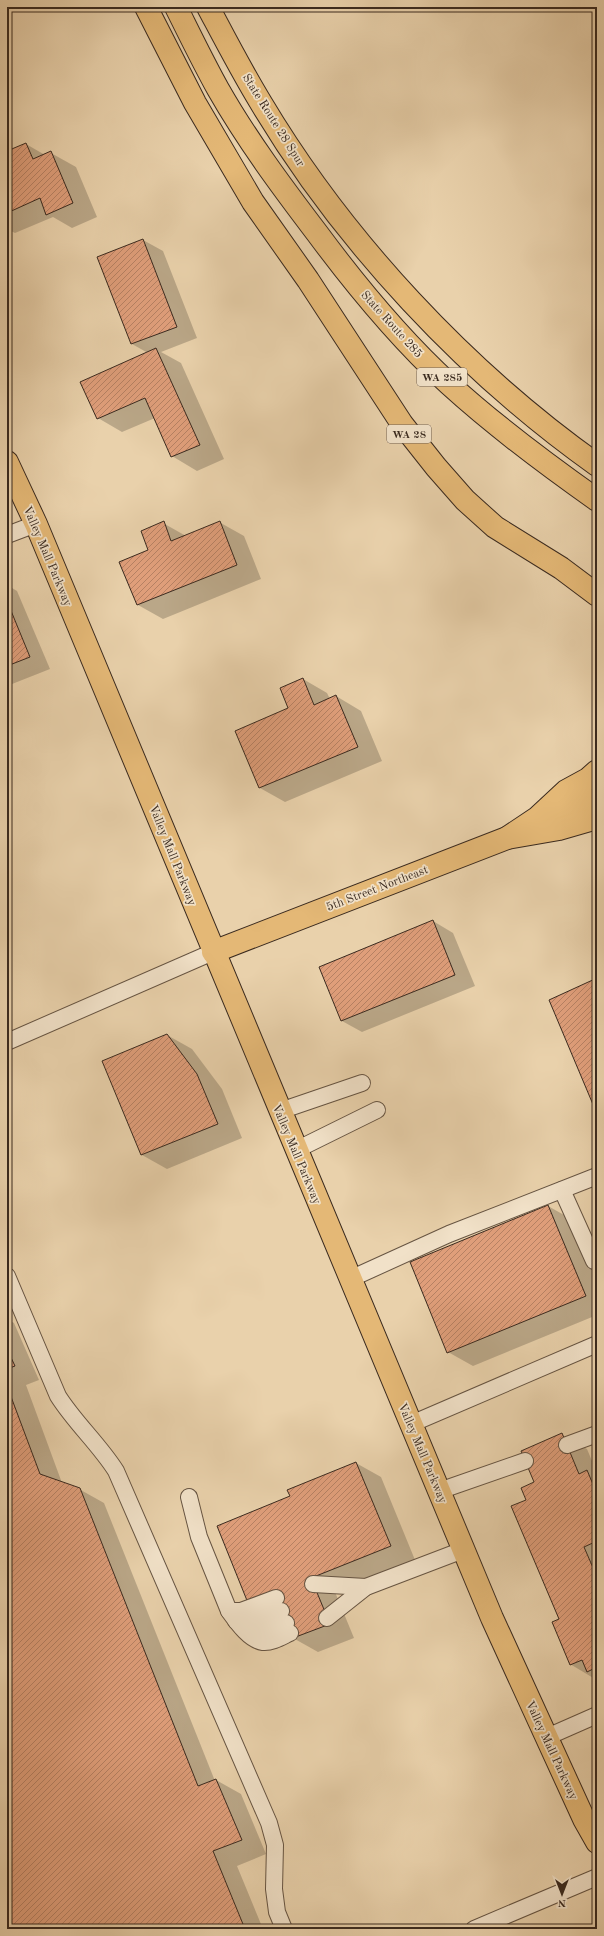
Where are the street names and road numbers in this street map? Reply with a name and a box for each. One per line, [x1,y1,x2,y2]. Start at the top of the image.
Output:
street label: State Route 28 Spur [240,72,307,169]
street label: State Route 285 [358,288,425,361]
road number: WA 285 [417,368,467,386]
road number: WA 28 [387,425,431,443]
street label: Valley Mall Parkway [21,505,74,609]
street label: Valley Mall Parkway [146,803,198,908]
street label: 5th Street Northeast [324,863,430,914]
street label: Valley Mall Parkway [270,1103,323,1207]
street label: Valley Mall Parkway [396,1402,449,1506]
street label: Valley Mall Parkway [523,1699,580,1802]

